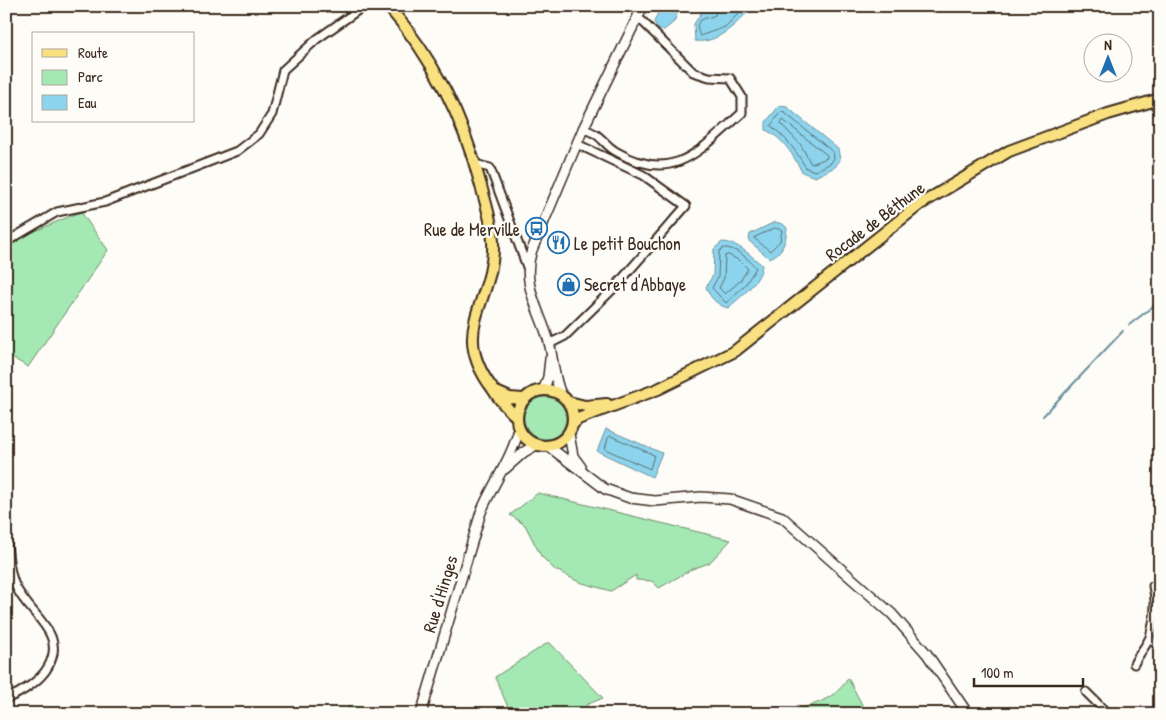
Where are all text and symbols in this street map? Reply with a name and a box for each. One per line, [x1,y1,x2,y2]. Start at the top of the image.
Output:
legend [32,32,195,122]
north arrow [1084,32,1134,82]
text: N [1104,35,1112,54]
text: Route [78,42,108,63]
text: Parc [78,66,103,87]
text: Eau [78,92,97,113]
street label: Rocade de Béthune [820,175,930,267]
place label: Rue de Merville [424,217,520,242]
bus stop icon: Rue de Merville [524,217,548,241]
restaurant icon: Le petit Bouchon [546,231,570,255]
place label: Le petit Bouchon [574,231,681,256]
shop icon: Secret d'Abbaye [556,272,580,296]
place label: Secret d'Abbaye [584,272,686,297]
street label: Rue d'Hinges [416,552,464,636]
scale bar [974,655,1082,687]
text: 100 m [981,662,1014,683]

